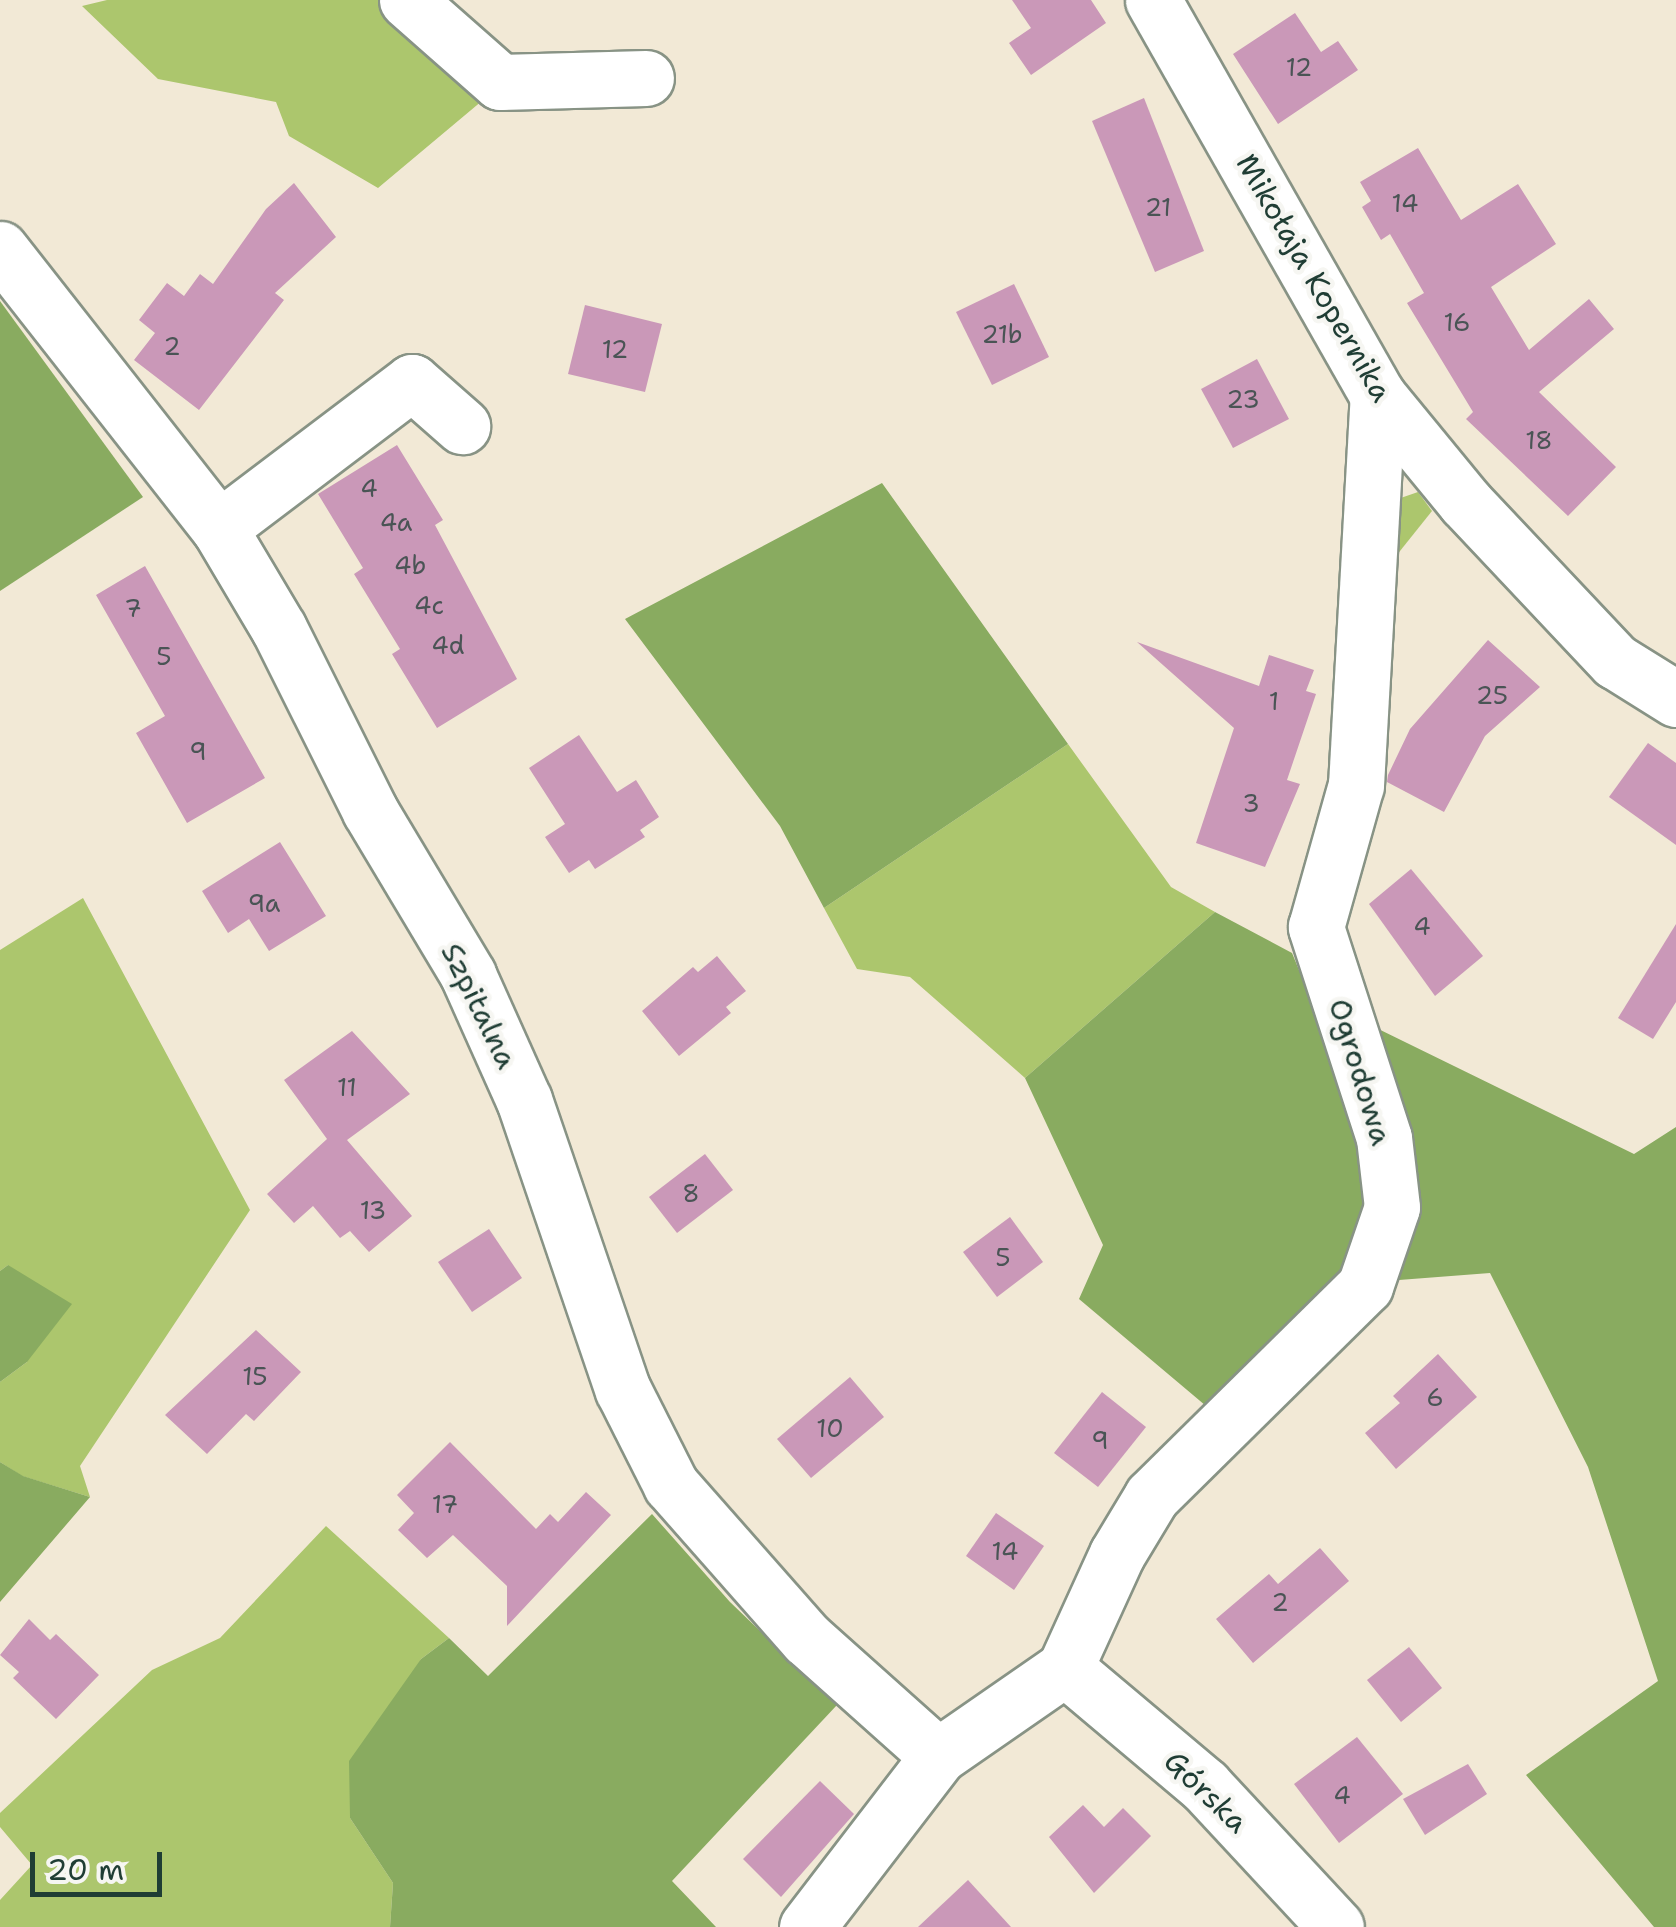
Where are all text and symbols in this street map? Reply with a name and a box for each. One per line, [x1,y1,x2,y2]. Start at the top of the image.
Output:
house number: 12 [1286,52,1312,82]
street label: Mikołaja Kopernika [1228,148,1400,408]
house number: 14 [1392,188,1418,218]
house number: 21 [1145,192,1171,222]
house number: 16 [1443,307,1471,337]
house number: 21b [981,319,1023,349]
house number: 2 [163,331,181,361]
house number: 12 [602,334,628,364]
house number: 23 [1226,384,1260,414]
house number: 18 [1525,425,1553,455]
house number: 4 [360,473,378,503]
house number: 4a [380,507,412,537]
house number: 4b [394,550,426,580]
house number: 4c [414,590,444,620]
house number: 7 [124,593,142,623]
house number: 4d [431,630,465,660]
house number: 5 [156,641,172,671]
house number: 25 [1476,680,1508,710]
house number: 1 [1269,686,1279,716]
house number: 9 [189,736,207,766]
house number: 3 [1242,788,1260,818]
house number: 9a [248,888,280,918]
house number: 4 [1413,911,1431,941]
street label: Szpitalna [433,937,525,1075]
street label: Ogrodowa [1321,994,1399,1150]
house number: 11 [337,1072,357,1102]
house number: 8 [682,1178,700,1208]
house number: 13 [360,1195,386,1225]
house number: 5 [995,1242,1011,1272]
house number: 15 [242,1361,268,1391]
house number: 6 [1426,1382,1444,1412]
house number: 10 [816,1413,844,1443]
house number: 9 [1091,1425,1109,1455]
house number: 17 [432,1489,458,1519]
house number: 14 [992,1536,1018,1566]
house number: 2 [1271,1587,1289,1617]
street label: Górska [1157,1743,1255,1841]
house number: 4 [1333,1780,1351,1810]
scale bar [35,1832,168,1894]
text: 20 m [47,1849,124,1890]

